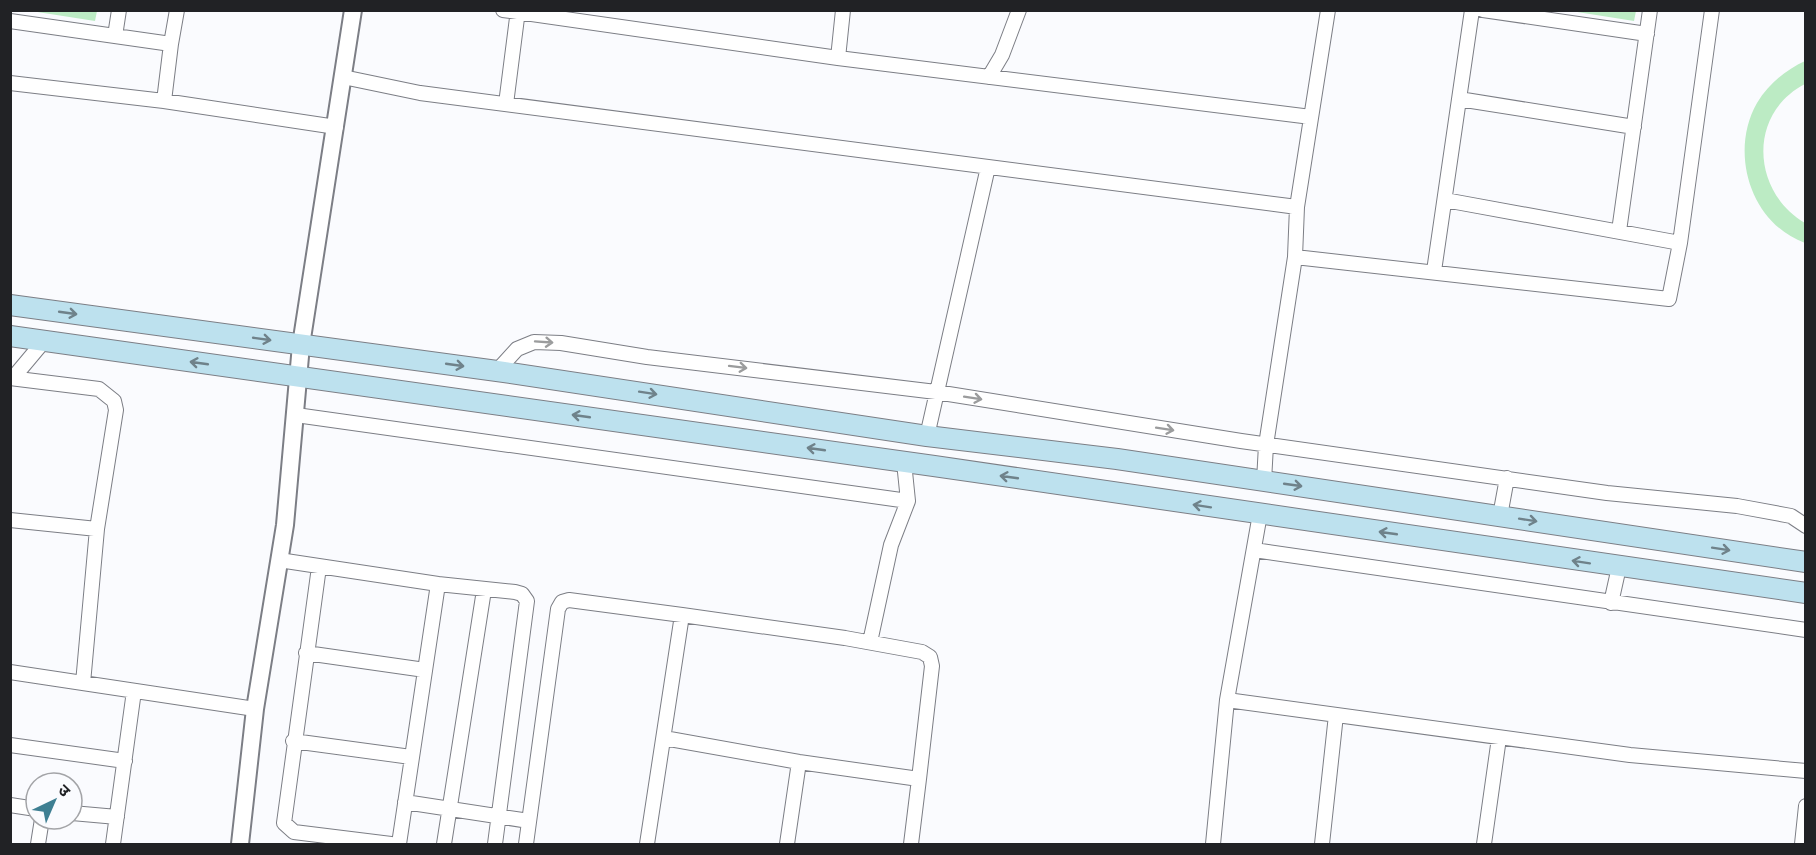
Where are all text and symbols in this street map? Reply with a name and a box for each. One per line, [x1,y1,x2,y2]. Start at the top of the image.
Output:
one-way arrow [58,307,78,318]
one-way arrow [251,334,271,345]
one-way arrow [534,337,554,348]
one-way arrow [189,357,209,368]
one-way arrow [445,360,464,371]
one-way arrow [727,362,747,373]
one-way arrow [637,388,657,399]
one-way arrow [962,392,982,403]
one-way arrow [572,411,592,422]
one-way arrow [1155,424,1175,435]
one-way arrow [807,444,827,455]
one-way arrow [1000,471,1020,482]
one-way arrow [1283,480,1303,491]
one-way arrow [1193,500,1212,511]
one-way arrow [1517,514,1537,525]
one-way arrow [1379,527,1399,538]
one-way arrow [1710,544,1730,555]
one-way arrow [1572,556,1592,567]
north arrow [24,771,84,831]
text: उ [53,779,76,803]

